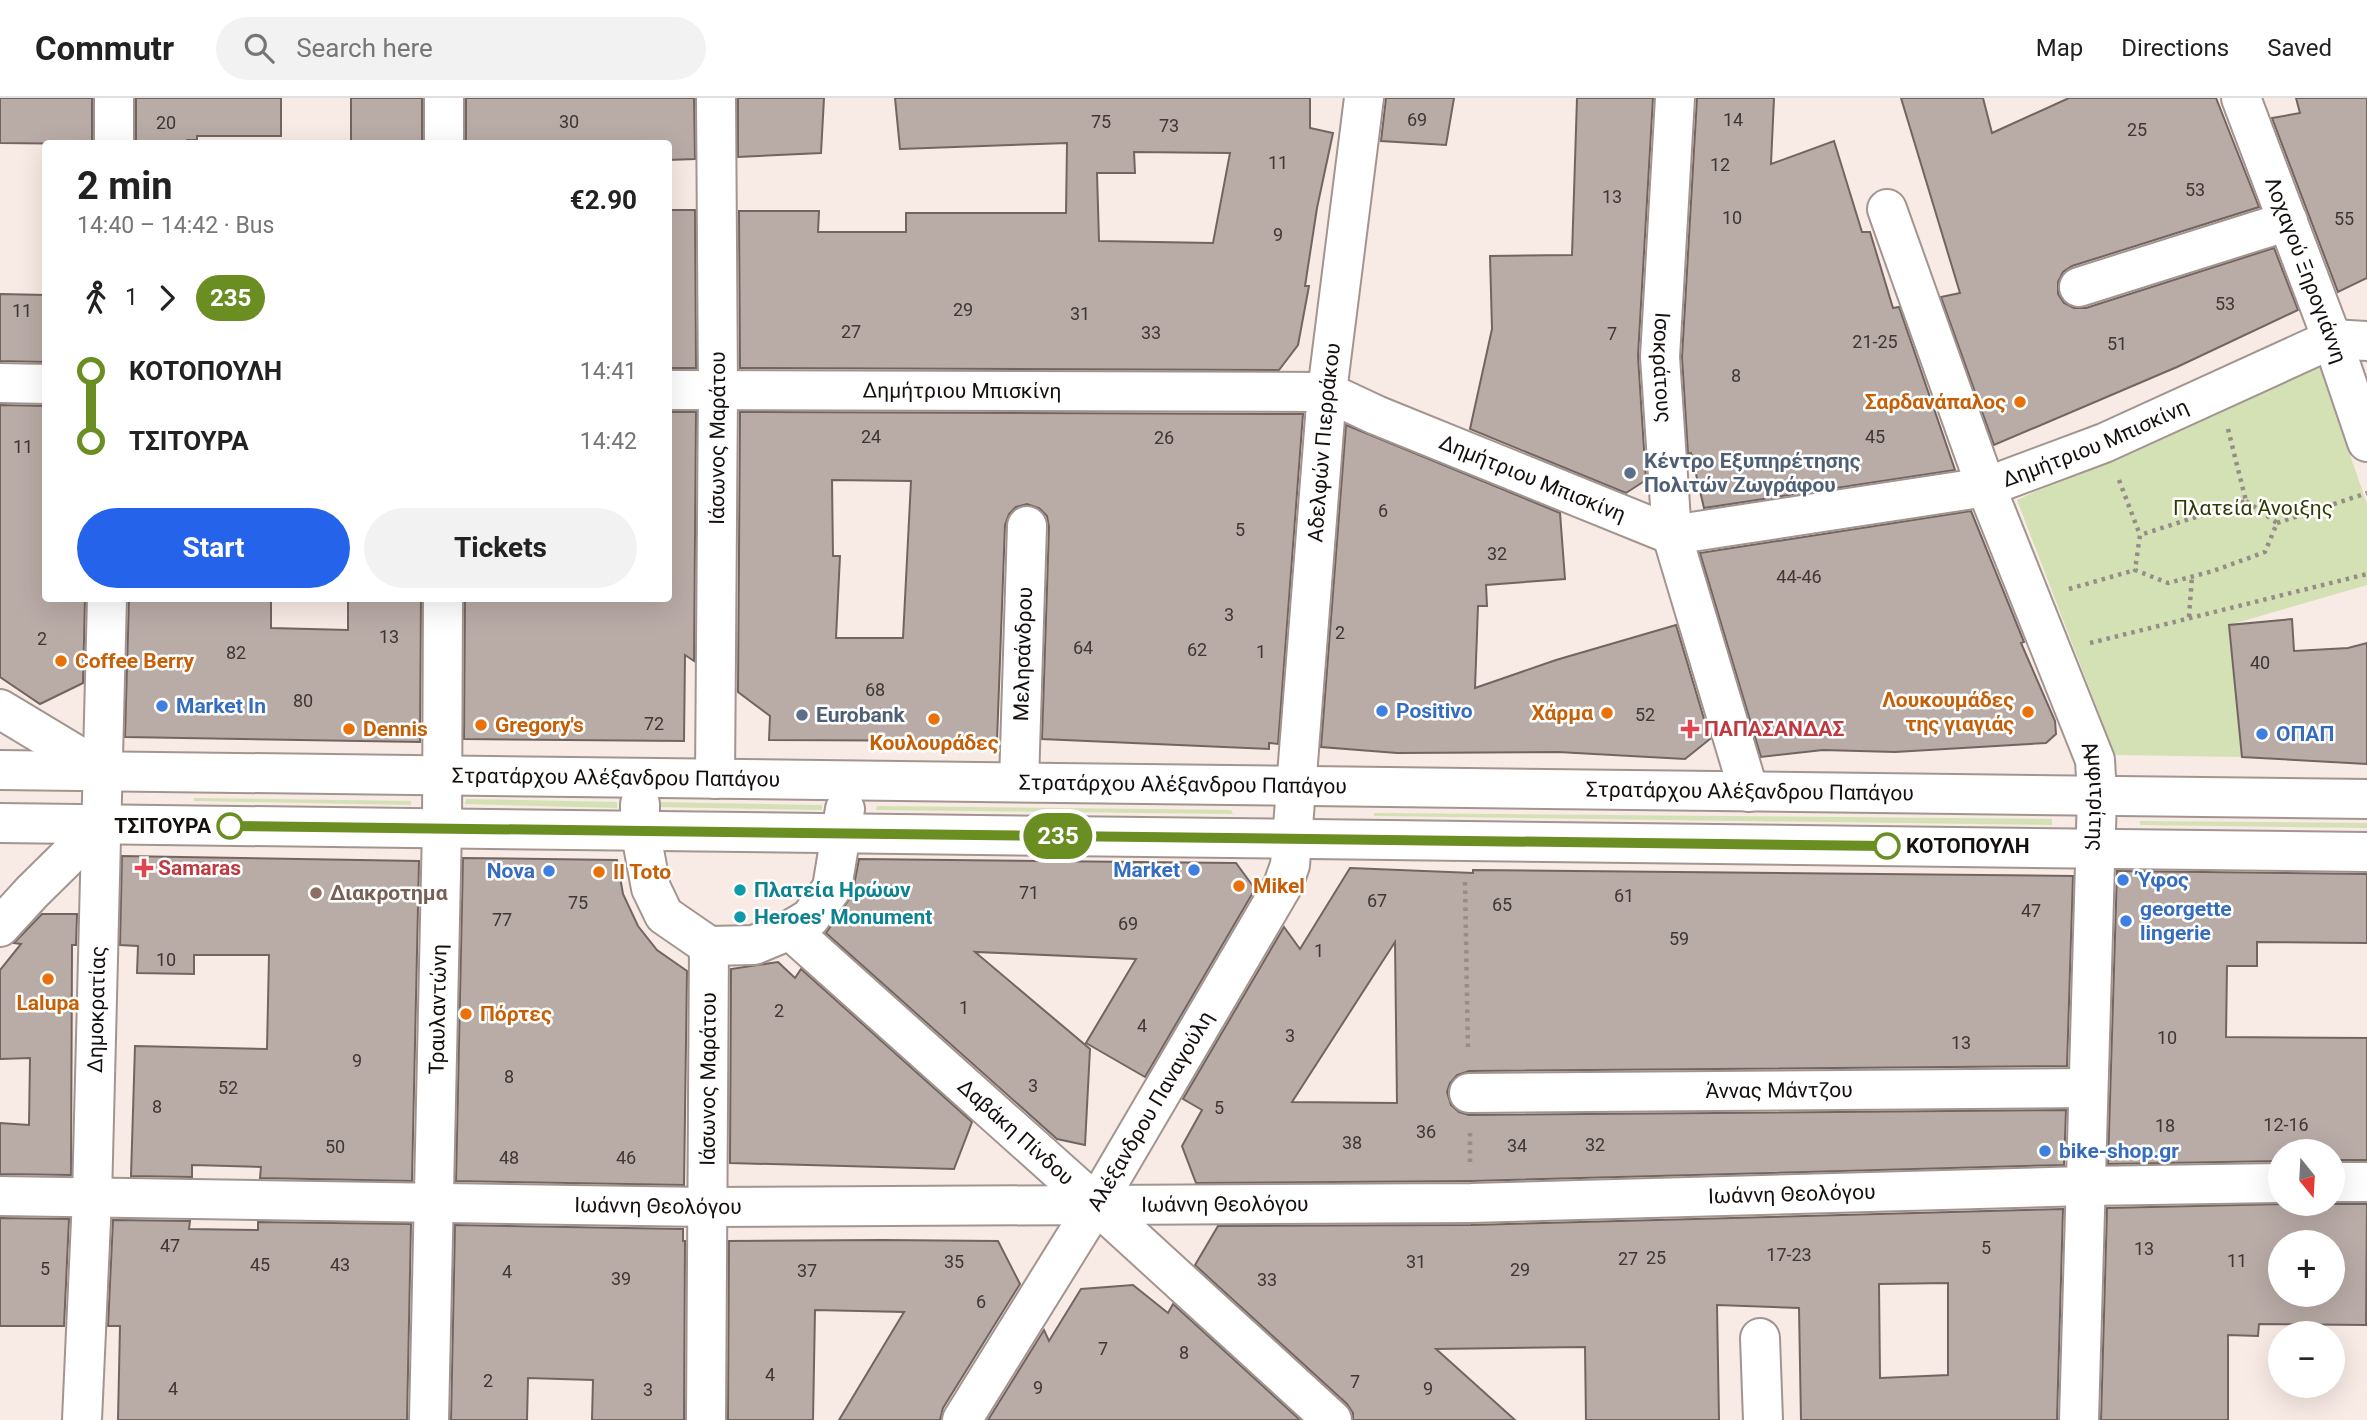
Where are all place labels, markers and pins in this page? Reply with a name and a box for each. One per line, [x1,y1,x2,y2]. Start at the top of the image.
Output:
place label: Σαρδανάπαλος [1865,390,2006,414]
marker: Σαρδανάπαλος [2012,394,2028,410]
place label: Κέντρο Εξυπηρέτησης Πολιτών Ζωγράφου [1644,449,1861,497]
marker: Κέντρο Εξυπηρέτησης Πολιτών Ζωγράφου [1622,465,1638,481]
place label: Coffee Berry [75,649,195,673]
marker: Coffee Berry [53,653,69,669]
place label: Λουκουμάδες της γιαγιάς [1882,688,2014,736]
place label: Market In [176,694,266,718]
marker: Market In [154,698,170,714]
place label: Positivo [1396,699,1473,723]
place label: Χάρμα [1531,701,1593,725]
place label: Eurobank [816,703,905,727]
marker: Positivo [1374,703,1390,719]
marker: Λουκουμάδες της γιαγιάς [2020,704,2036,720]
marker: Χάρμα [1599,705,1615,721]
marker: Eurobank [794,707,810,723]
marker: Κουλουράδες [926,711,942,727]
place label: Gregory's [495,713,584,737]
place label: Dennis [363,717,428,741]
marker: Gregory's [473,717,489,733]
place label: ΠΑΠΑΣΑΝΔΑΣ [1704,717,1844,741]
marker: Dennis [341,721,357,737]
marker: ΠΑΠΑΣΑΝΔΑΣ [1682,721,1698,737]
place label: ΟΠΑΠ [2276,722,2334,746]
marker: ΟΠΑΠ [2254,726,2270,742]
place label: Κουλουράδες [869,731,999,755]
marker: ΤΣΙΤΟΥΡΑ [217,813,243,839]
place label: ΤΣΙΤΟΥΡΑ [114,814,212,838]
marker: ΚΟΤΟΠΟΥΛΗ [1874,833,1900,859]
place label: ΚΟΤΟΠΟΥΛΗ [1906,834,2030,858]
place label: Samaras [158,856,241,880]
place label: Market [1113,858,1180,882]
place label: Nova [487,859,535,883]
marker: Samaras [136,860,152,876]
place label: Il Toto [613,860,671,884]
marker: Market [1186,862,1202,878]
marker: Nova [541,863,557,879]
marker: Il Toto [591,864,607,880]
place label: Ύφος [2134,868,2189,892]
marker: Ύφος [2115,872,2131,888]
place label: Mikel [1253,874,1305,898]
place label: Πλατεία Ηρώων [754,878,911,902]
marker: Mikel [1231,878,1247,894]
place label: Διακροτημα [330,881,448,905]
marker: Πλατεία Ηρώων [732,882,748,898]
marker: Διακροτημα [308,885,324,901]
place label: georgette lingerie [2140,897,2232,945]
place label: Heroes' Monument [754,905,932,929]
marker: Heroes' Monument [732,909,748,925]
marker: georgette lingerie [2118,913,2134,929]
marker: Lalupa [40,971,56,987]
place label: Lalupa [17,991,79,1015]
place label: Πόρτες [480,1002,552,1026]
marker: Πόρτες [458,1006,474,1022]
place label: bike-shop.gr [2059,1139,2179,1163]
marker: bike-shop.gr [2037,1143,2053,1159]

